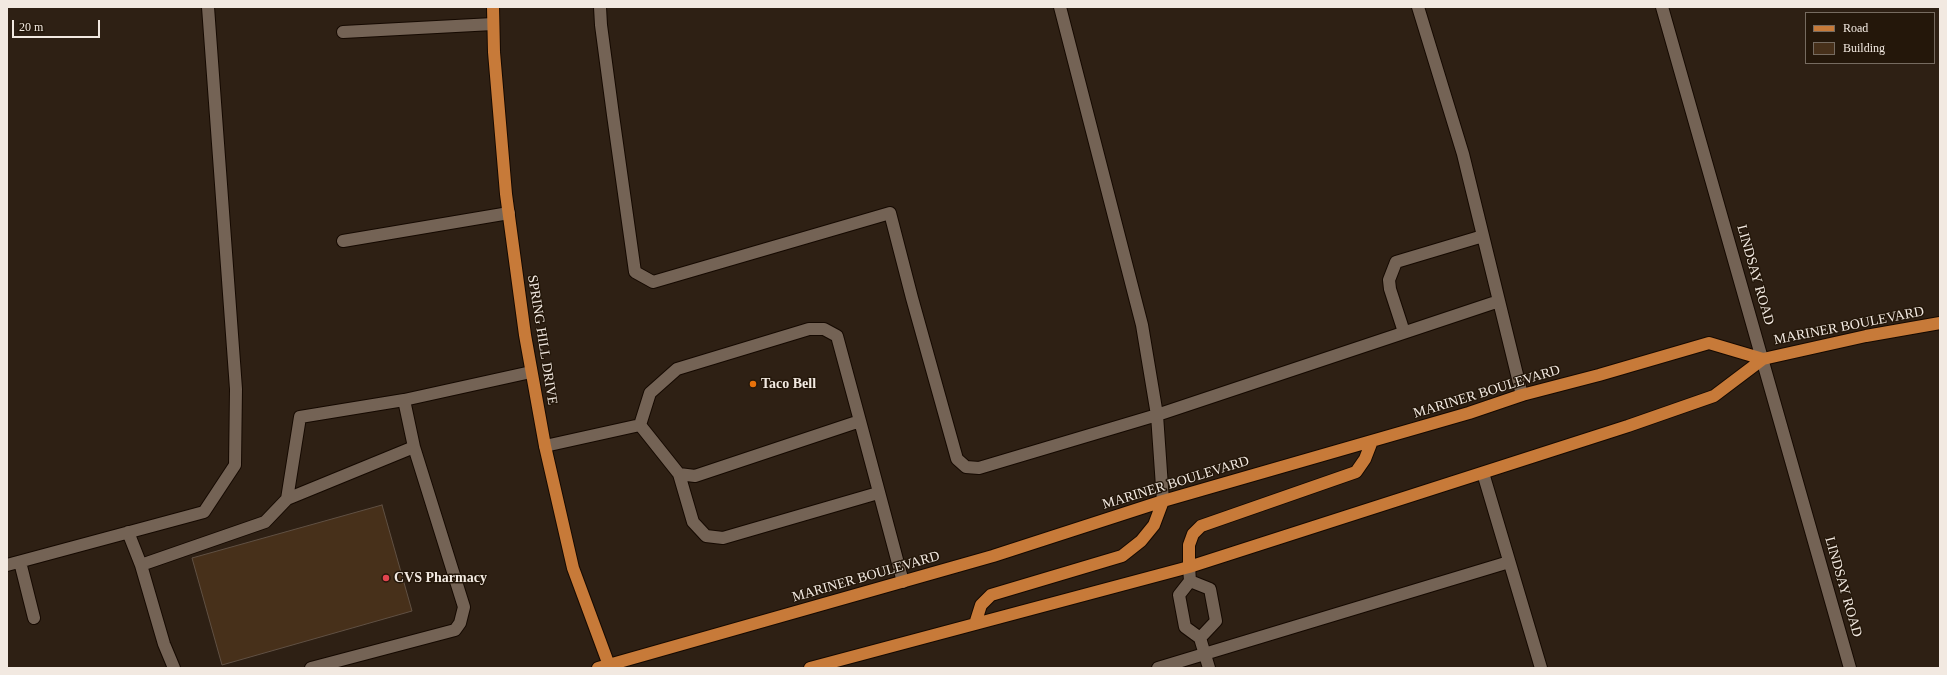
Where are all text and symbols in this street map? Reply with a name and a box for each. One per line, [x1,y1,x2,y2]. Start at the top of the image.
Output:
scale bar [14,12,102,38]
legend [1805,12,1935,64]
text: 20 m [19,20,43,34]
text: Road [1843,21,1868,35]
text: Building [1843,41,1885,55]
street label: LINDSAY ROAD [1733,223,1777,327]
street label: SPRING HILL DRIVE [523,274,561,406]
street label: MARINER BOULEVARD [1773,303,1925,349]
street label: MARINER BOULEVARD [1412,362,1562,422]
place label: Taco Bell [761,376,816,392]
marker: Taco Bell [748,379,758,389]
street label: MARINER BOULEVARD [1101,453,1251,513]
street label: LINDSAY ROAD [1821,535,1865,639]
street label: MARINER BOULEVARD [790,548,942,606]
place label: CVS Pharmacy [394,570,487,586]
marker: CVS Pharmacy [381,573,391,583]

